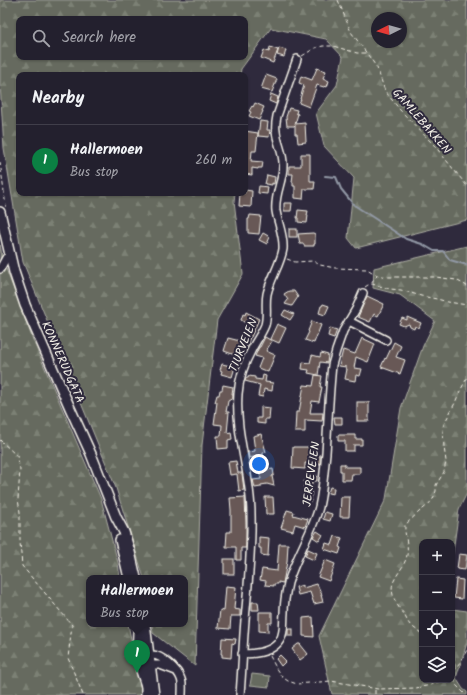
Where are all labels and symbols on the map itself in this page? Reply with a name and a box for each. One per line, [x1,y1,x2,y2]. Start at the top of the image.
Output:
north arrow [371,12,407,48]
street label: GAMLEBAKKEN [388,84,456,158]
street label: TIURVEIEN [224,315,263,375]
street label: KONNERUDGATA [36,318,89,406]
street label: JERPEVEIEN [298,440,325,508]
your location [249,454,269,474]
pin: 1 [124,640,150,673]

